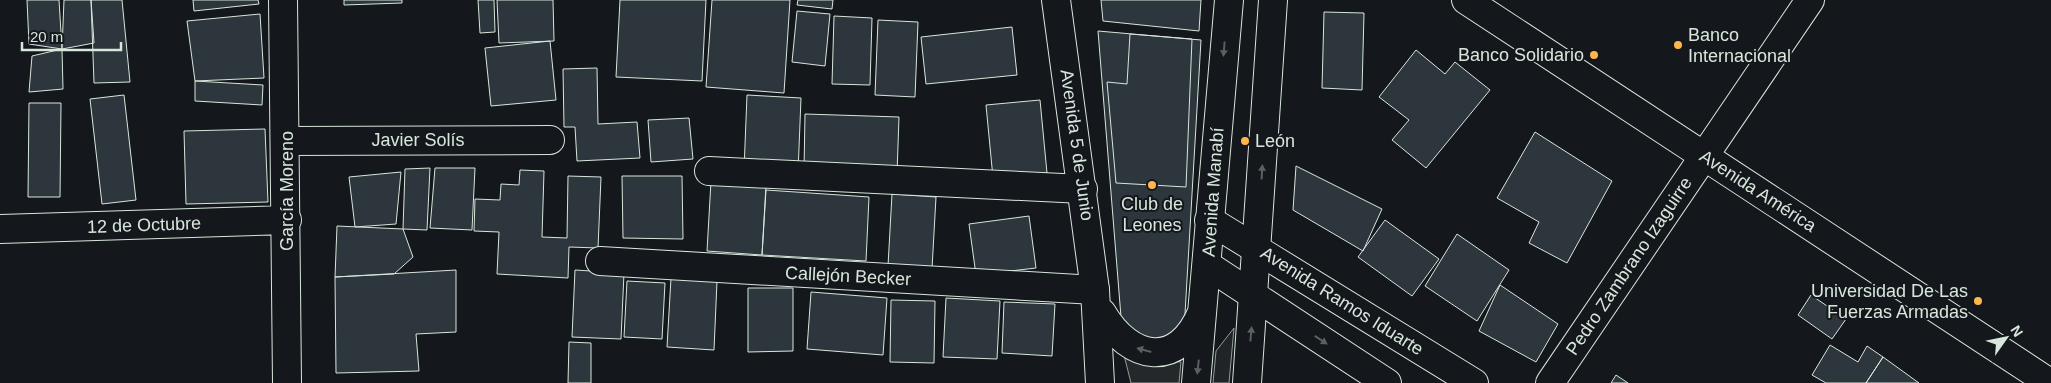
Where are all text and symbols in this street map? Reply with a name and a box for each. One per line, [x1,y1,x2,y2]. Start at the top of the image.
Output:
scale bar [22,20,121,52]
place label: Banco Internacional [1688,25,1791,66]
text: 20 m [30,28,63,45]
marker: Banco Internacional [1672,39,1684,51]
one-way arrow [1220,41,1228,57]
place label: Banco Solidario [1458,45,1584,65]
marker: Banco Solidario [1588,49,1600,61]
street label: Avenida 5 de Junio [1056,68,1098,222]
street label: Avenida Manabí [1198,127,1228,257]
street label: Javier Solís [371,130,465,150]
street label: García Moreno [277,131,297,251]
place label: León [1255,131,1295,151]
marker: León [1239,135,1251,147]
street label: Avenida América [1696,146,1821,237]
one-way arrow [1259,164,1267,180]
street label: Pedro Zambrano Izaguirre [1562,173,1696,359]
marker: Club de Leones [1146,179,1158,191]
place label: Club de Leones [1121,194,1183,235]
street label: 12 de Octubre [87,213,201,237]
street label: Avenida Ramos Iduarte [1257,243,1427,359]
street label: Callejón Becker [785,263,911,289]
place label: Universidad De Las Fuerzas Armadas [1811,281,1968,322]
marker: Universidad De Las Fuerzas Armadas [1972,295,1984,307]
north arrow [1981,313,2031,363]
text: N [2007,322,2026,340]
one-way arrow [1247,326,1255,342]
one-way arrow [1314,335,1328,345]
one-way arrow [1136,346,1151,354]
one-way arrow [1193,360,1201,376]

